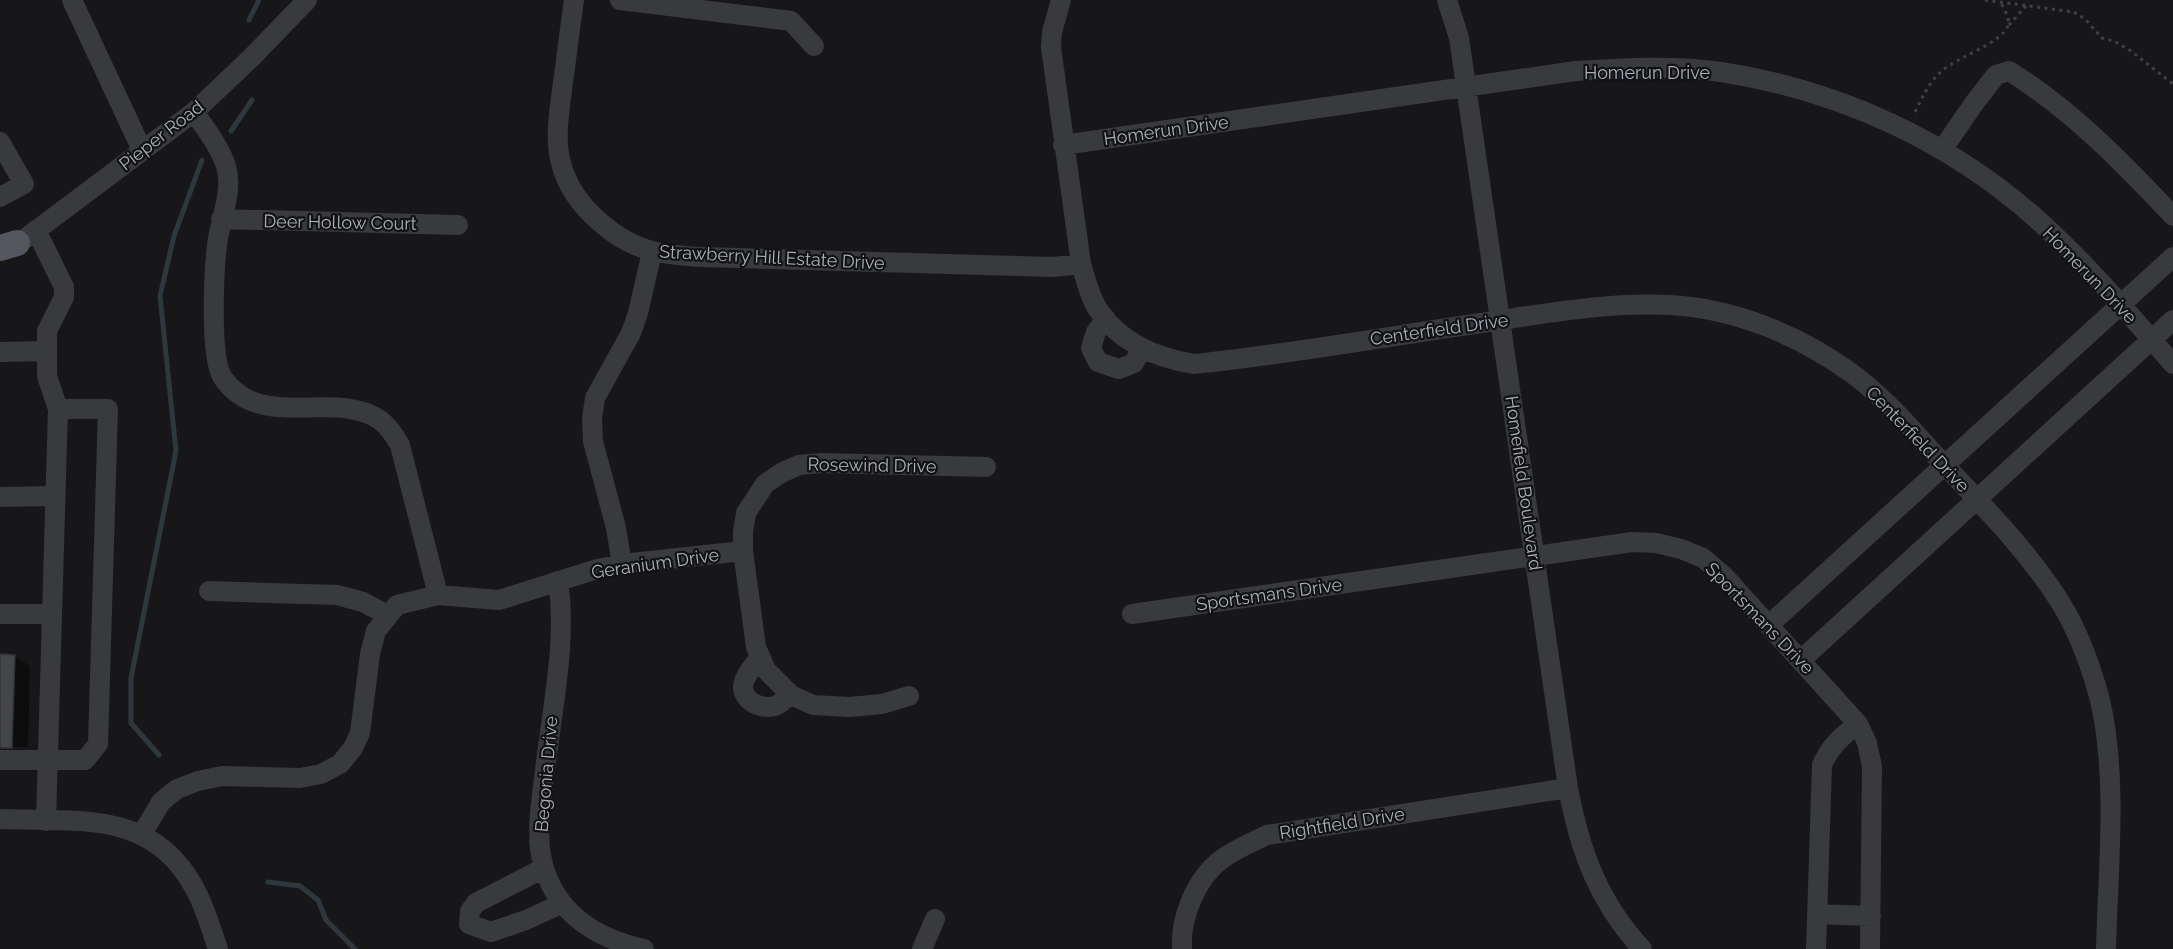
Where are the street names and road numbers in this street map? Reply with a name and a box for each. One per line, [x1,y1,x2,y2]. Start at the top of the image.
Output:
street label: Homerun Drive [1584,62,1710,83]
street label: Pieper Road [115,96,207,174]
street label: Homerun Drive [1102,111,1230,149]
street label: Deer Hollow Court [263,210,417,234]
street label: Homerun Drive [2039,222,2142,328]
street label: Strawberry Hill Estate Drive [659,241,886,273]
street label: Centerfield Drive [1369,309,1510,349]
street label: Centerfield Drive [1862,382,1974,497]
street label: Homefield Boulevard [1501,394,1547,572]
street label: Rosewind Drive [807,453,937,477]
street label: Geranium Drive [590,544,721,582]
street label: Sportsmans Drive [1701,558,1819,678]
street label: Sportsmans Drive [1195,573,1344,615]
street label: Begonia Drive [530,715,562,833]
street label: Rightfield Drive [1278,803,1406,843]

